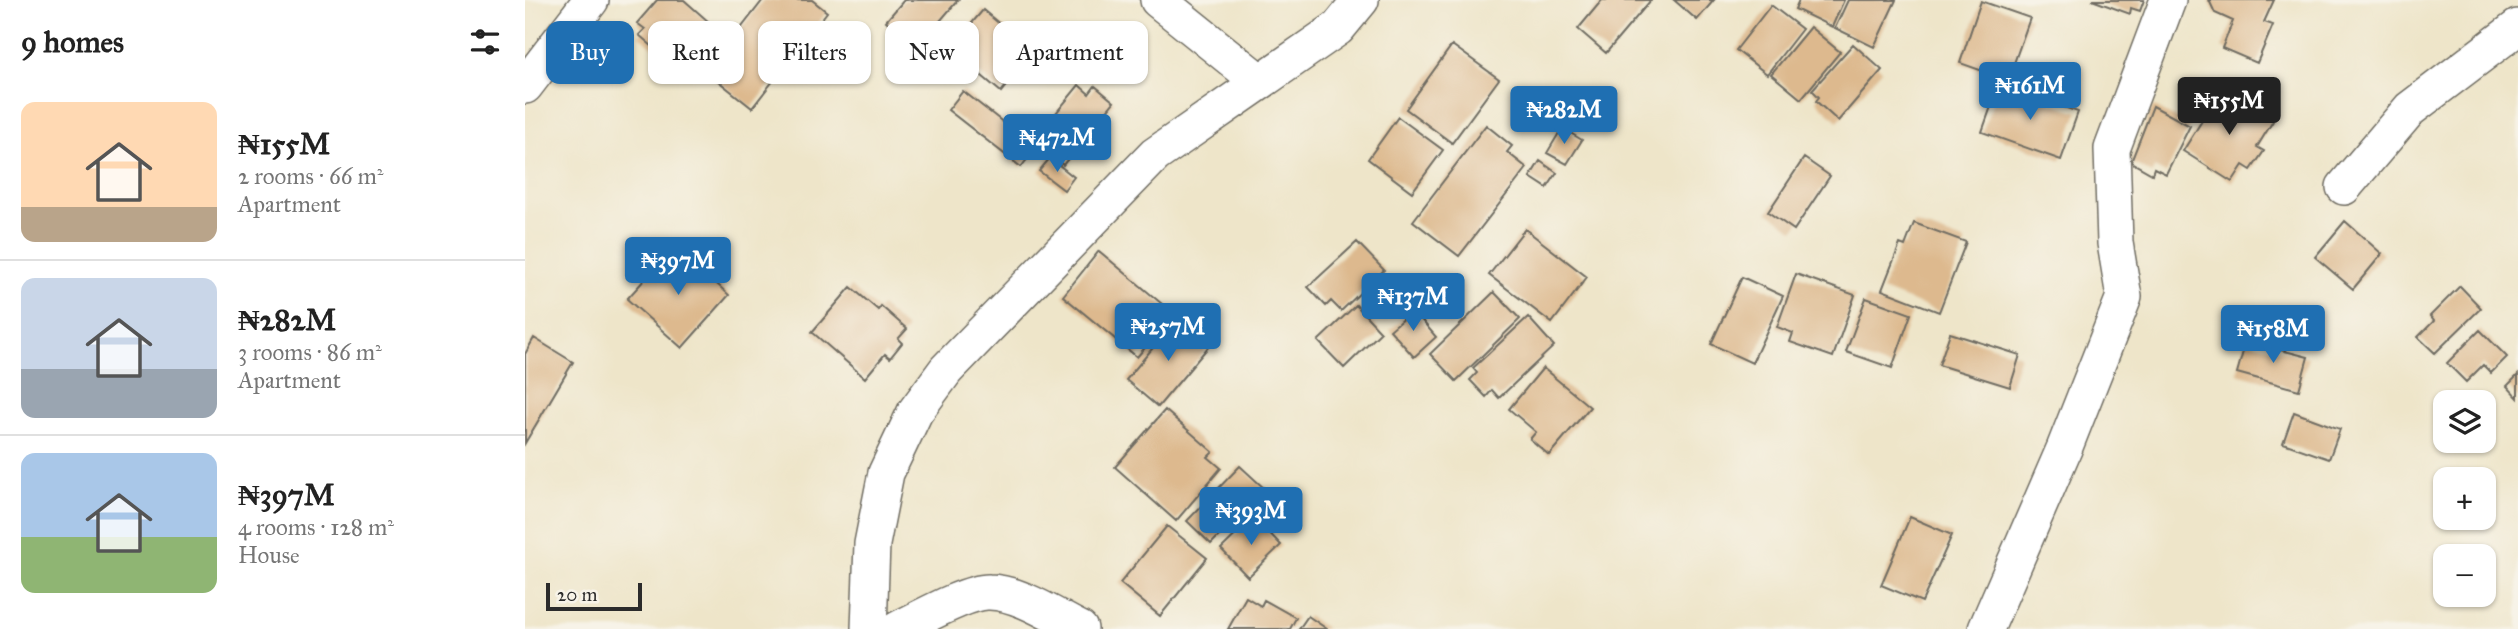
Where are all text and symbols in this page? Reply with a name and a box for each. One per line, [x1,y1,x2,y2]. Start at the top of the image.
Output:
chip: Buy [546,21,634,84]
chip: Rent [648,21,744,84]
chip: Filters [758,21,871,84]
chip: New [885,21,979,84]
chip: Apartment [993,21,1148,84]
icon: filters [466,23,504,61]
text: 9 homes [21,24,124,60]
pin: ₦161M [1981,62,2079,122]
text: ₦161M [1995,71,2065,99]
pin: ₦155M [2180,78,2278,137]
pin: ₦282M [1515,86,1613,146]
text: ₦155M [2194,86,2264,114]
text: ₦282M [1526,95,1602,123]
pin: ₦472M [1008,114,1106,174]
text: ₦472M [1019,123,1095,151]
text: ₦155M [238,126,330,162]
icon: home [77,130,161,214]
text: 2 rooms · 66 m² [238,162,383,190]
text: Apartment [238,190,341,218]
pin: ₦397M [629,238,727,297]
text: ₦397M [641,246,715,274]
pin: ₦137M [1364,274,1462,333]
text: ₦137M [1378,282,1448,310]
text: ₦282M [238,302,336,338]
pin: ₦257M [1119,304,1217,363]
icon: home [77,306,161,390]
pin: ₦158M [2224,306,2322,365]
text: ₦257M [1131,312,1205,340]
text: ₦158M [2237,314,2309,342]
text: 3 rooms · 86 m² [238,338,382,366]
text: Apartment [238,366,341,394]
map controls [2433,390,2496,607]
button: layers [2433,390,2496,453]
button: + [2433,467,2496,530]
text: ₦397M [238,477,335,513]
icon: home [77,481,161,565]
pin: ₦393M [1202,488,1300,547]
text: ₦393M [1215,496,1287,524]
text: 4 rooms · 128 m² [238,513,394,541]
text: House [238,541,300,569]
button: − [2433,544,2496,607]
scale bar [546,580,642,612]
text: 20 m [557,583,598,606]

